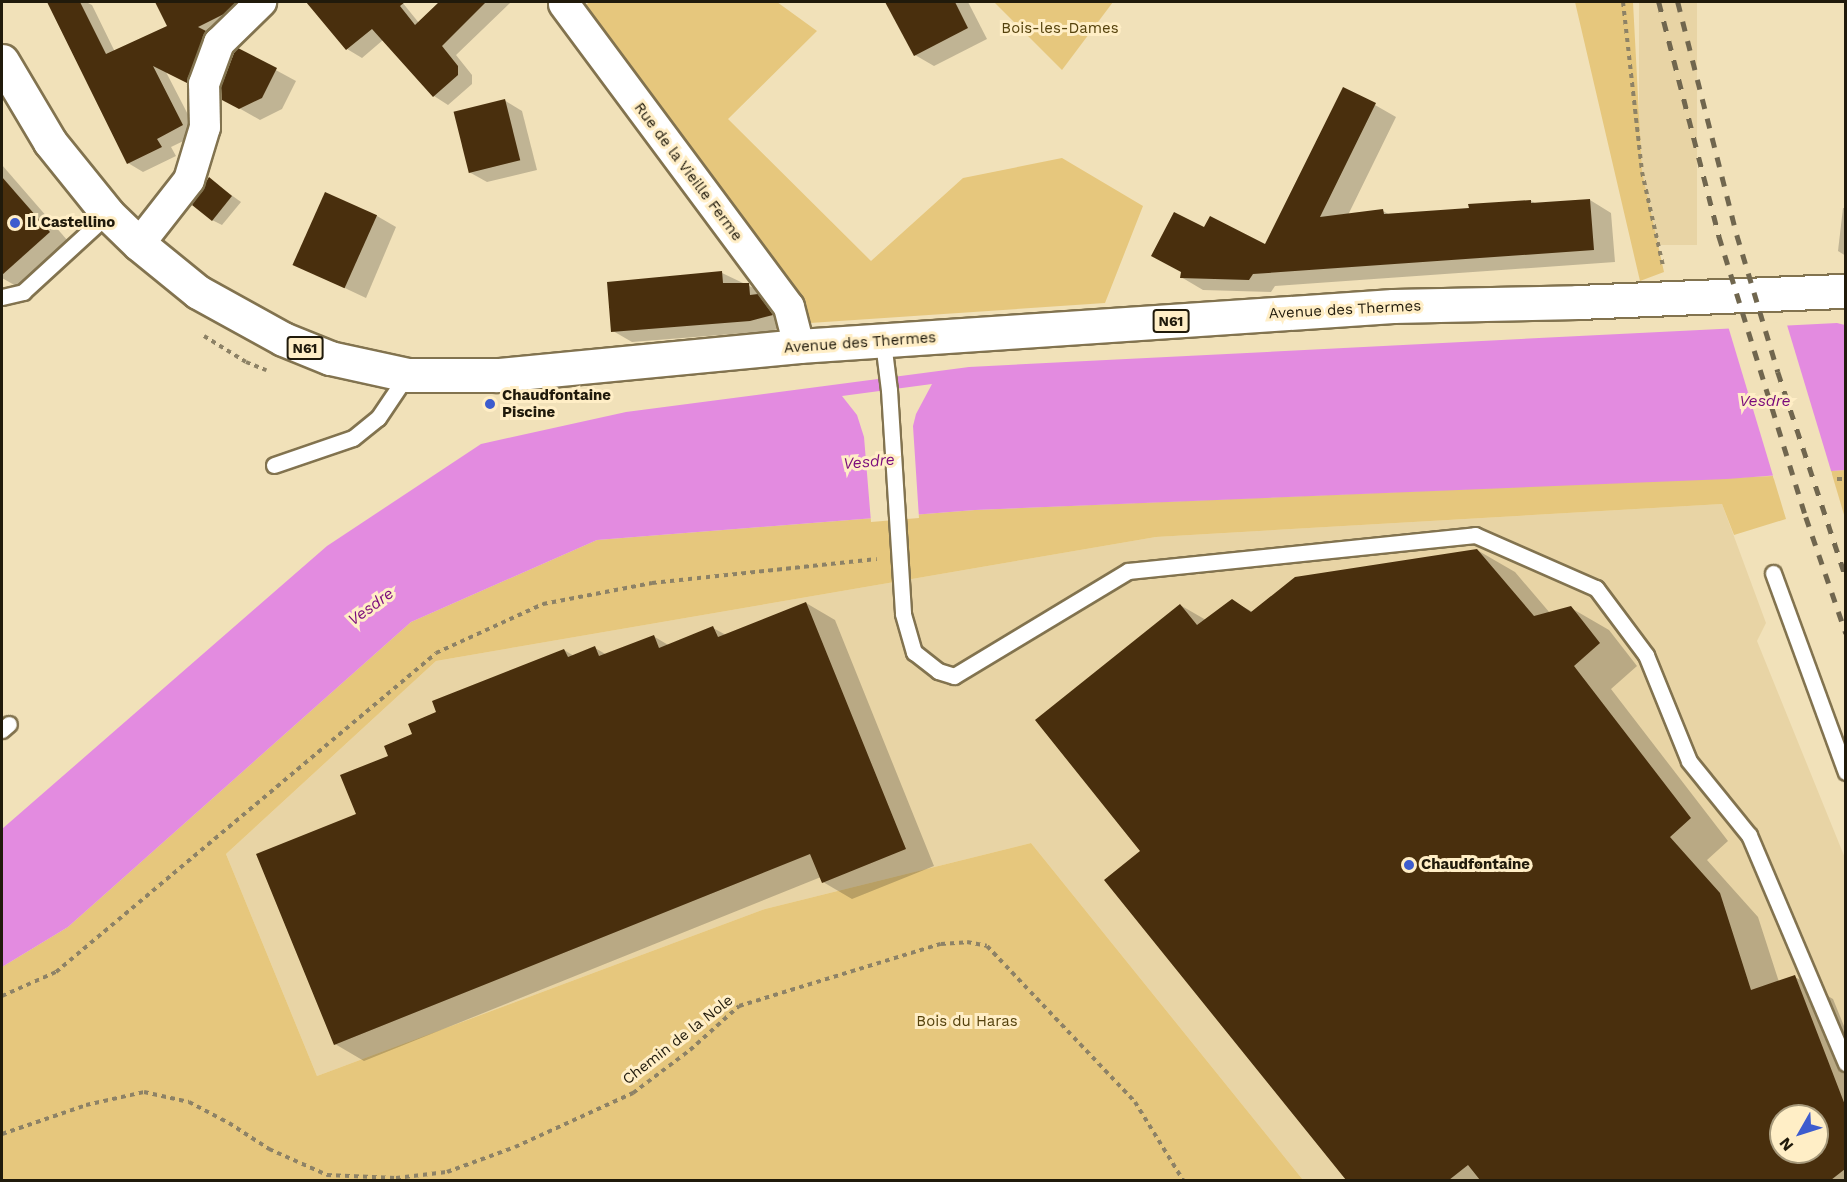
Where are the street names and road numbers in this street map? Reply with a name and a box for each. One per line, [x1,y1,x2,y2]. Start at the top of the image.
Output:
street label: Rue de la Vieille Ferme [630,99,746,245]
street label: Avenue des Thermes [1268,297,1422,323]
road number: N61 [1152,310,1190,332]
street label: Avenue des Thermes [783,329,937,357]
road number: N61 [286,337,324,359]
street label: Chemin de la Nole [619,991,737,1089]

